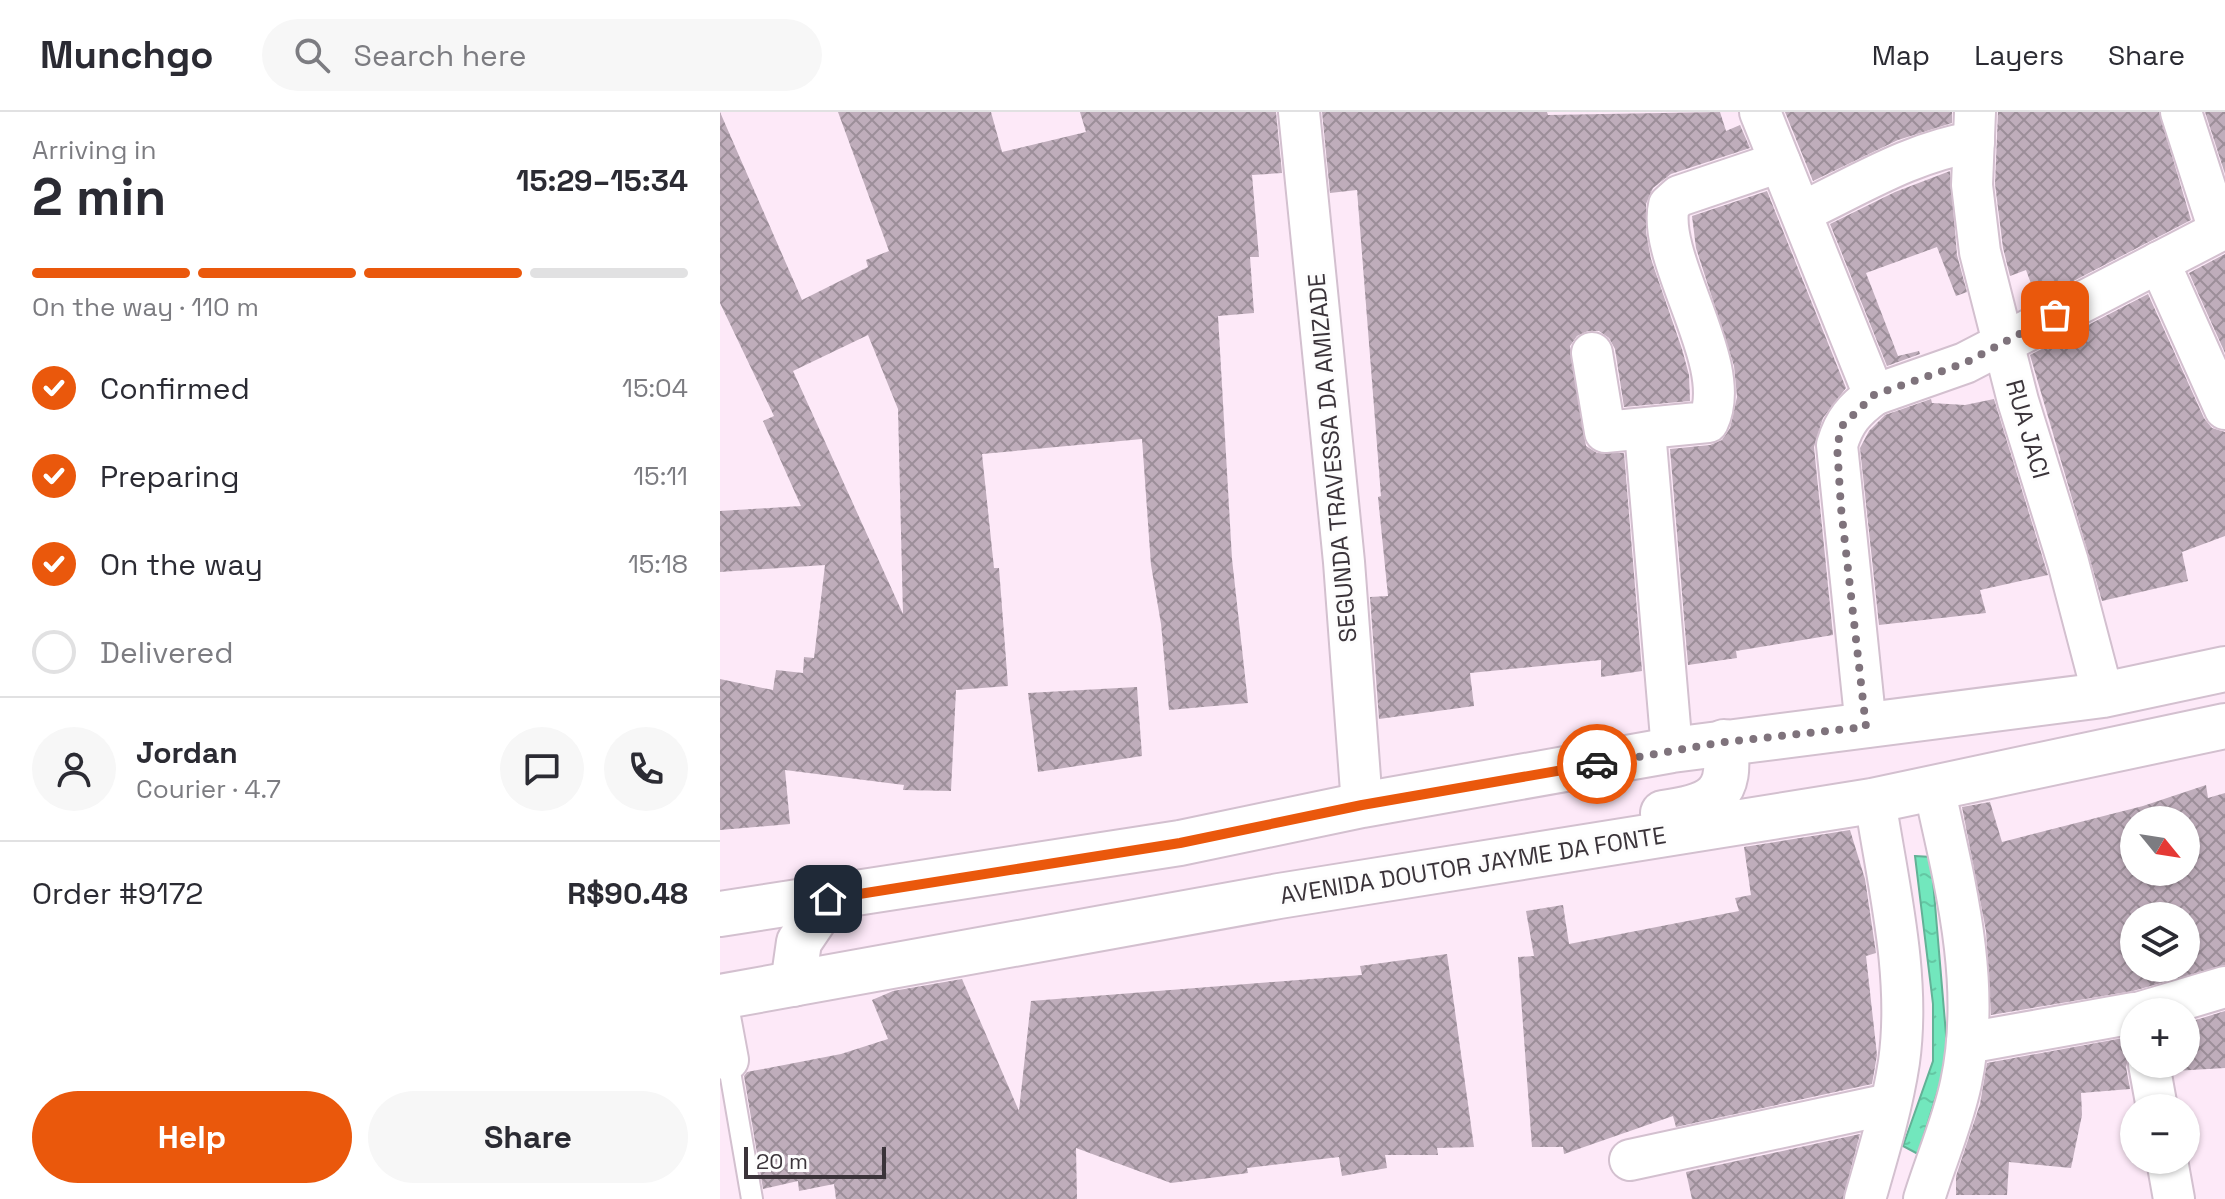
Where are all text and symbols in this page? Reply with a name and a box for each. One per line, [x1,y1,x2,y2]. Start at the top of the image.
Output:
search box [262,19,822,91]
text: Munchgo [40,31,214,79]
icon: search [290,33,334,77]
text: Search here [354,36,526,75]
text: Map [1872,37,1930,73]
text: Layers [1974,37,2064,73]
text: Share [2108,37,2185,73]
text: Arriving in [32,133,156,167]
text: 15:29–15:34 [516,161,688,200]
text: 2 min [32,164,166,230]
street label: SEGUNDA TRAVESSA DA AMIZADE [1300,272,1364,644]
pin [2021,281,2089,349]
text: On the way · 110 m [32,290,259,324]
icon: bag [2033,293,2077,337]
icon: check [32,366,76,410]
text: Confirmed [100,369,250,408]
text: 15:04 [622,371,688,405]
street label: RUA JACI [1999,376,2057,482]
icon: check [32,454,76,498]
text: Preparing [100,457,239,496]
text: 15:11 [633,459,688,493]
icon: check [32,542,76,586]
text: On the way [100,545,263,584]
text: 15:18 [628,547,688,581]
text: Delivered [100,633,234,672]
courier [1557,724,1637,804]
button: person [32,727,116,811]
button: chat [500,727,584,811]
button: phone [604,727,688,811]
text: Jordan [136,733,238,772]
icon: car [1575,742,1619,786]
text: Courier · 4.7 [136,772,281,806]
north arrow [2120,806,2200,886]
map controls [2120,806,2200,1174]
street label: AVENIDA DOUTOR JAYME DA FONTE [1278,819,1668,911]
pin [794,865,862,933]
text: Order #9172 [32,874,203,913]
text: R$90.48 [567,874,688,913]
icon: home [806,877,850,921]
button: layers [2120,902,2200,982]
button: + [2120,998,2200,1078]
button: Help [32,1091,352,1183]
button: Share [368,1091,688,1183]
button: − [2120,1094,2200,1174]
scale bar [744,1143,886,1179]
text: 20 m [756,1147,808,1175]

